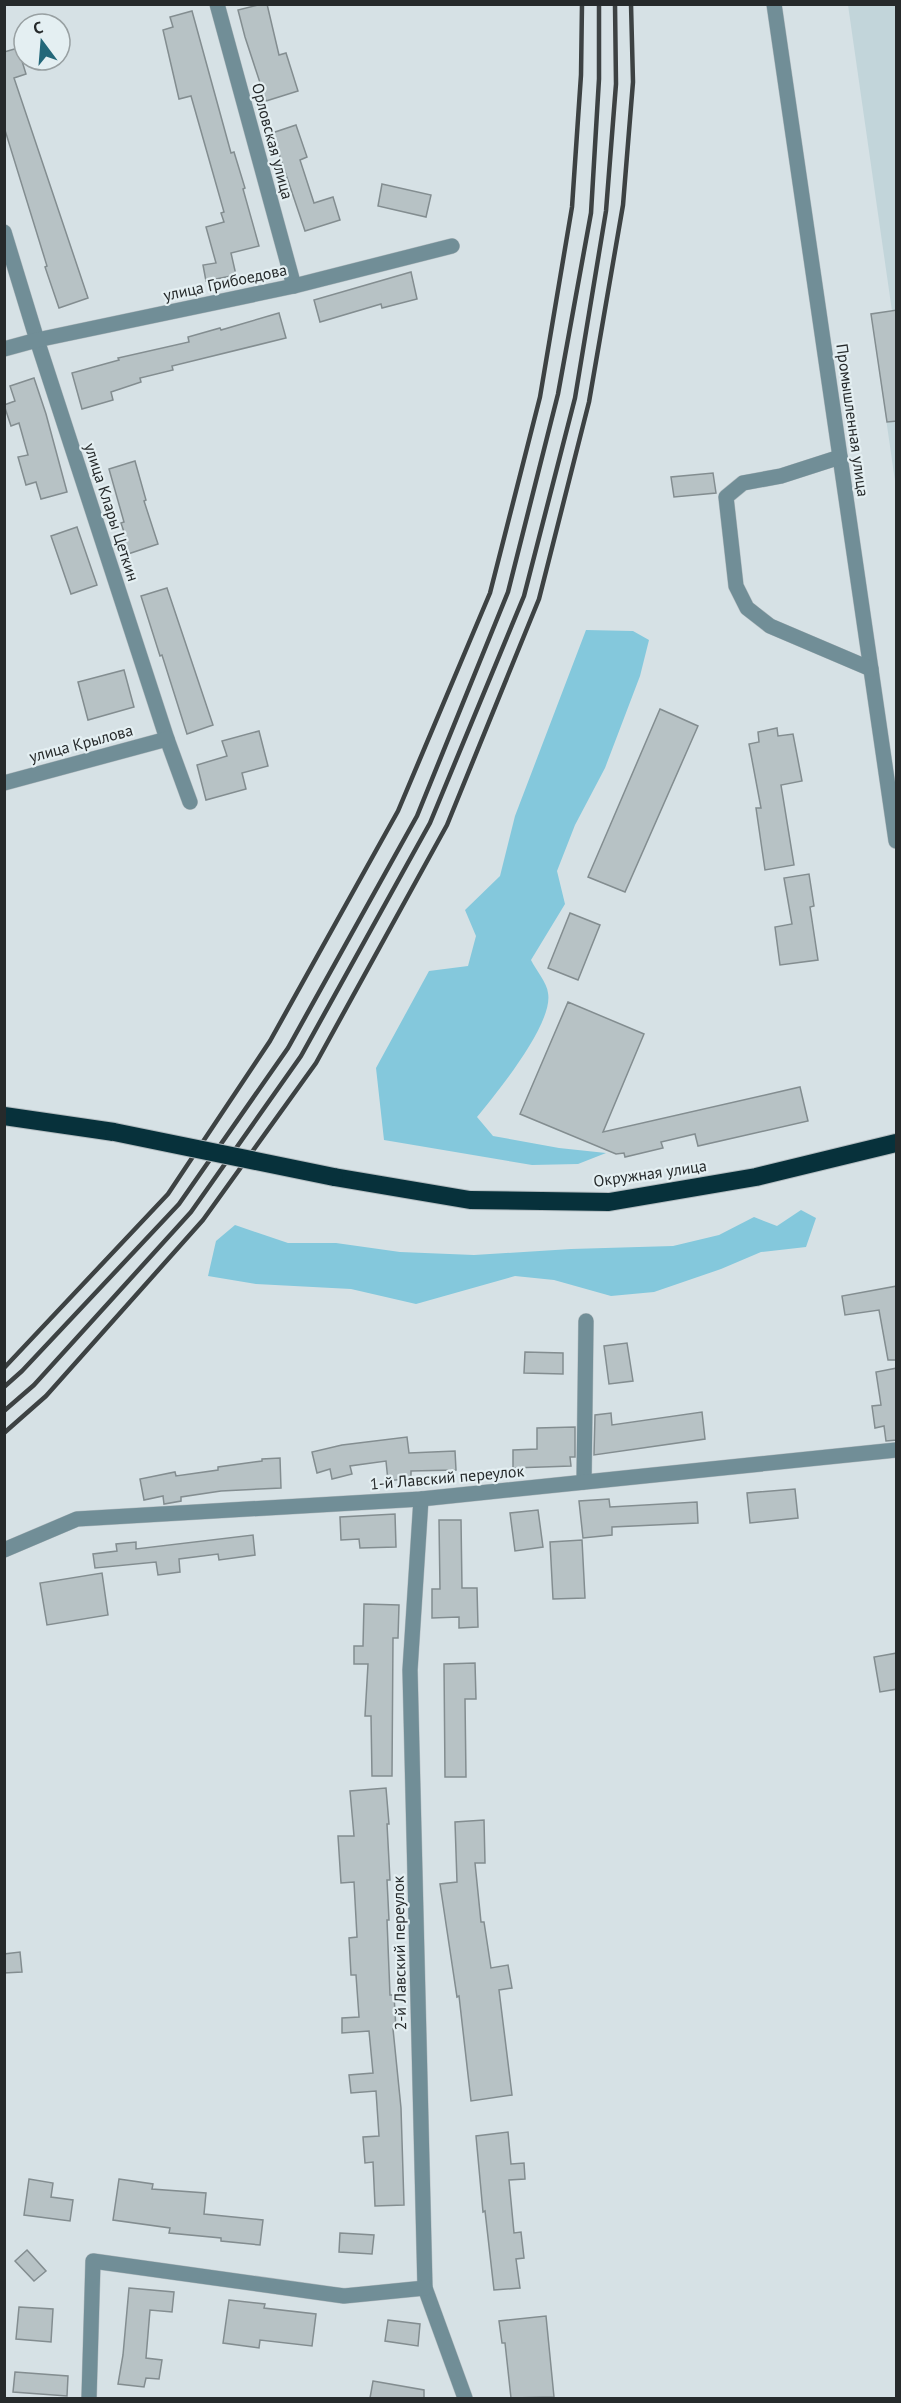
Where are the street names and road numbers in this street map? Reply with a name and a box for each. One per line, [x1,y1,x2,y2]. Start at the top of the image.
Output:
street label: Орловская улица [248,81,298,201]
street label: улица Грибоедова [161,259,289,305]
street label: Промышленная улица [832,342,874,498]
street label: улица Клары Цеткин [80,440,144,584]
street label: улица Крылова [27,720,135,766]
street label: Окружная улица [592,1155,708,1191]
street label: 1-й Лавский переулок [369,1460,525,1494]
street label: 2-й Лавский переулок [388,1875,410,2030]

